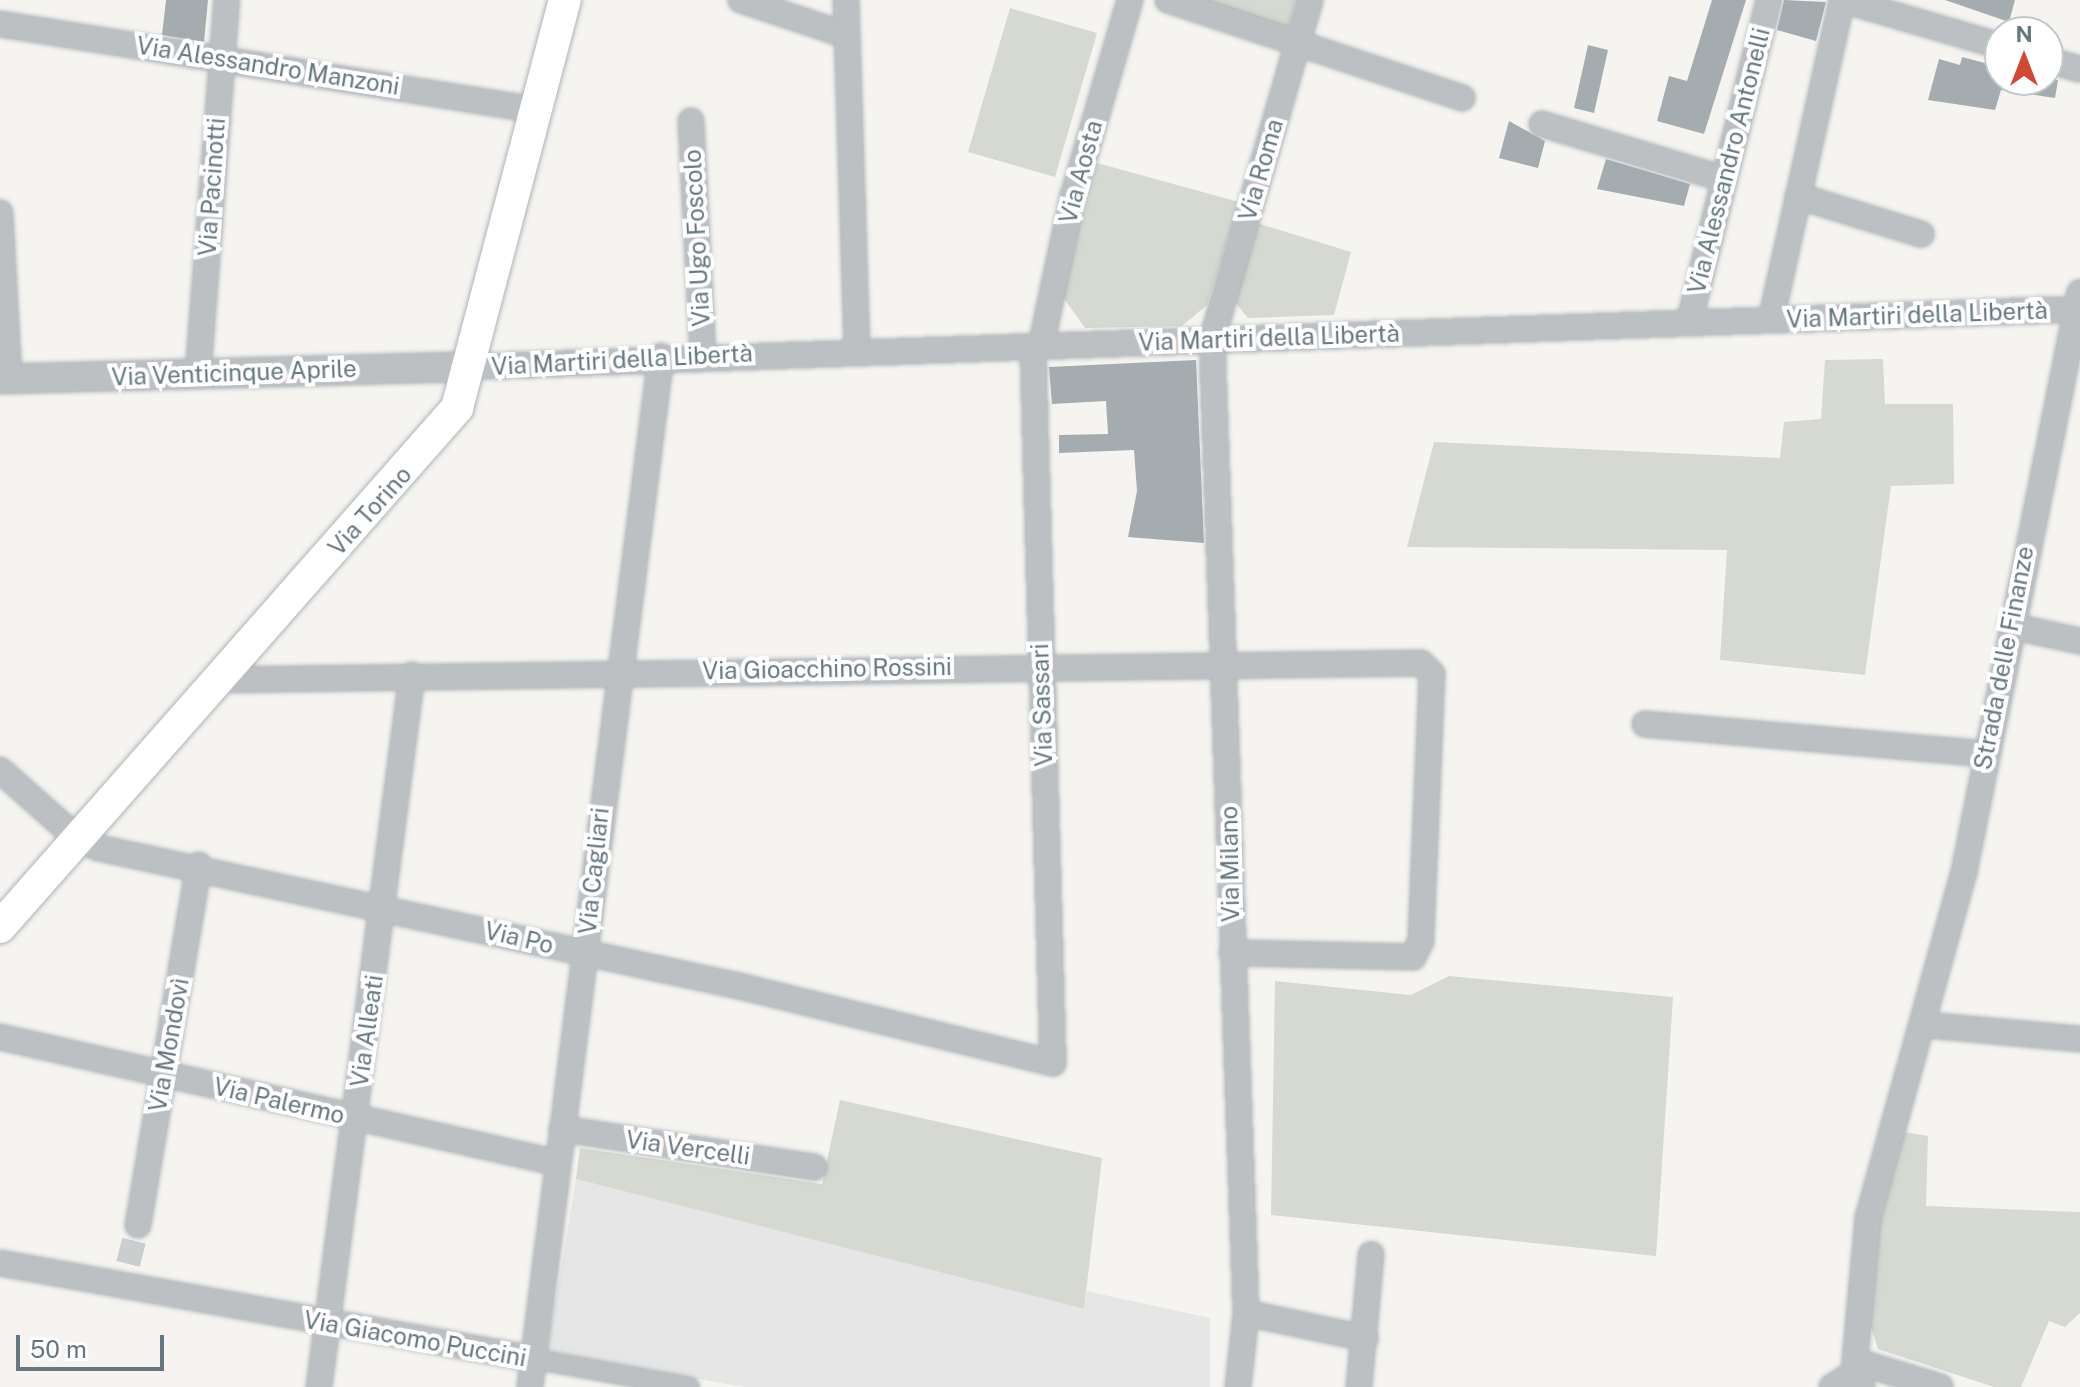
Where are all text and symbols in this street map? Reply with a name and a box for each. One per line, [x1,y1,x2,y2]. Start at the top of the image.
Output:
north arrow [1984,16,2064,96]
text: N [2015,21,2033,47]
street label: Via Alessandro Antonelli [1682,25,1776,297]
street label: Via Alessandro Manzoni [134,31,402,101]
street label: Via Roma [1233,116,1289,224]
street label: Via Pacinotti [193,117,231,257]
street label: Via Aosta [1053,117,1109,227]
street label: Via Ugo Foscolo [678,149,716,327]
street label: Via Martiri della Libertà [1786,296,2048,334]
street label: Via Martiri della Libertà [1138,319,1400,357]
street label: Via Martiri della Libertà [491,339,753,381]
street label: Via Venticinque Aprile [111,354,357,392]
street label: Via Torino [322,460,418,562]
street label: Strada delle Finanze [1968,543,2040,773]
street label: Via Sassari [1025,643,1059,767]
street label: Via Gioacchino Rossini [702,652,952,686]
street label: Via Cagliari [573,806,615,936]
street label: Via Milano [1215,806,1245,922]
street label: Via Po [482,916,556,960]
street label: Via Alleati [345,973,389,1089]
street label: Via Mondovì [143,976,195,1114]
street label: Via Palermo [211,1072,347,1130]
street label: Via Vercelli [624,1125,752,1171]
street label: Via Giacomo Puccini [301,1305,529,1373]
scale bar [20,1319,168,1369]
text: 50 m [30,1335,87,1363]

